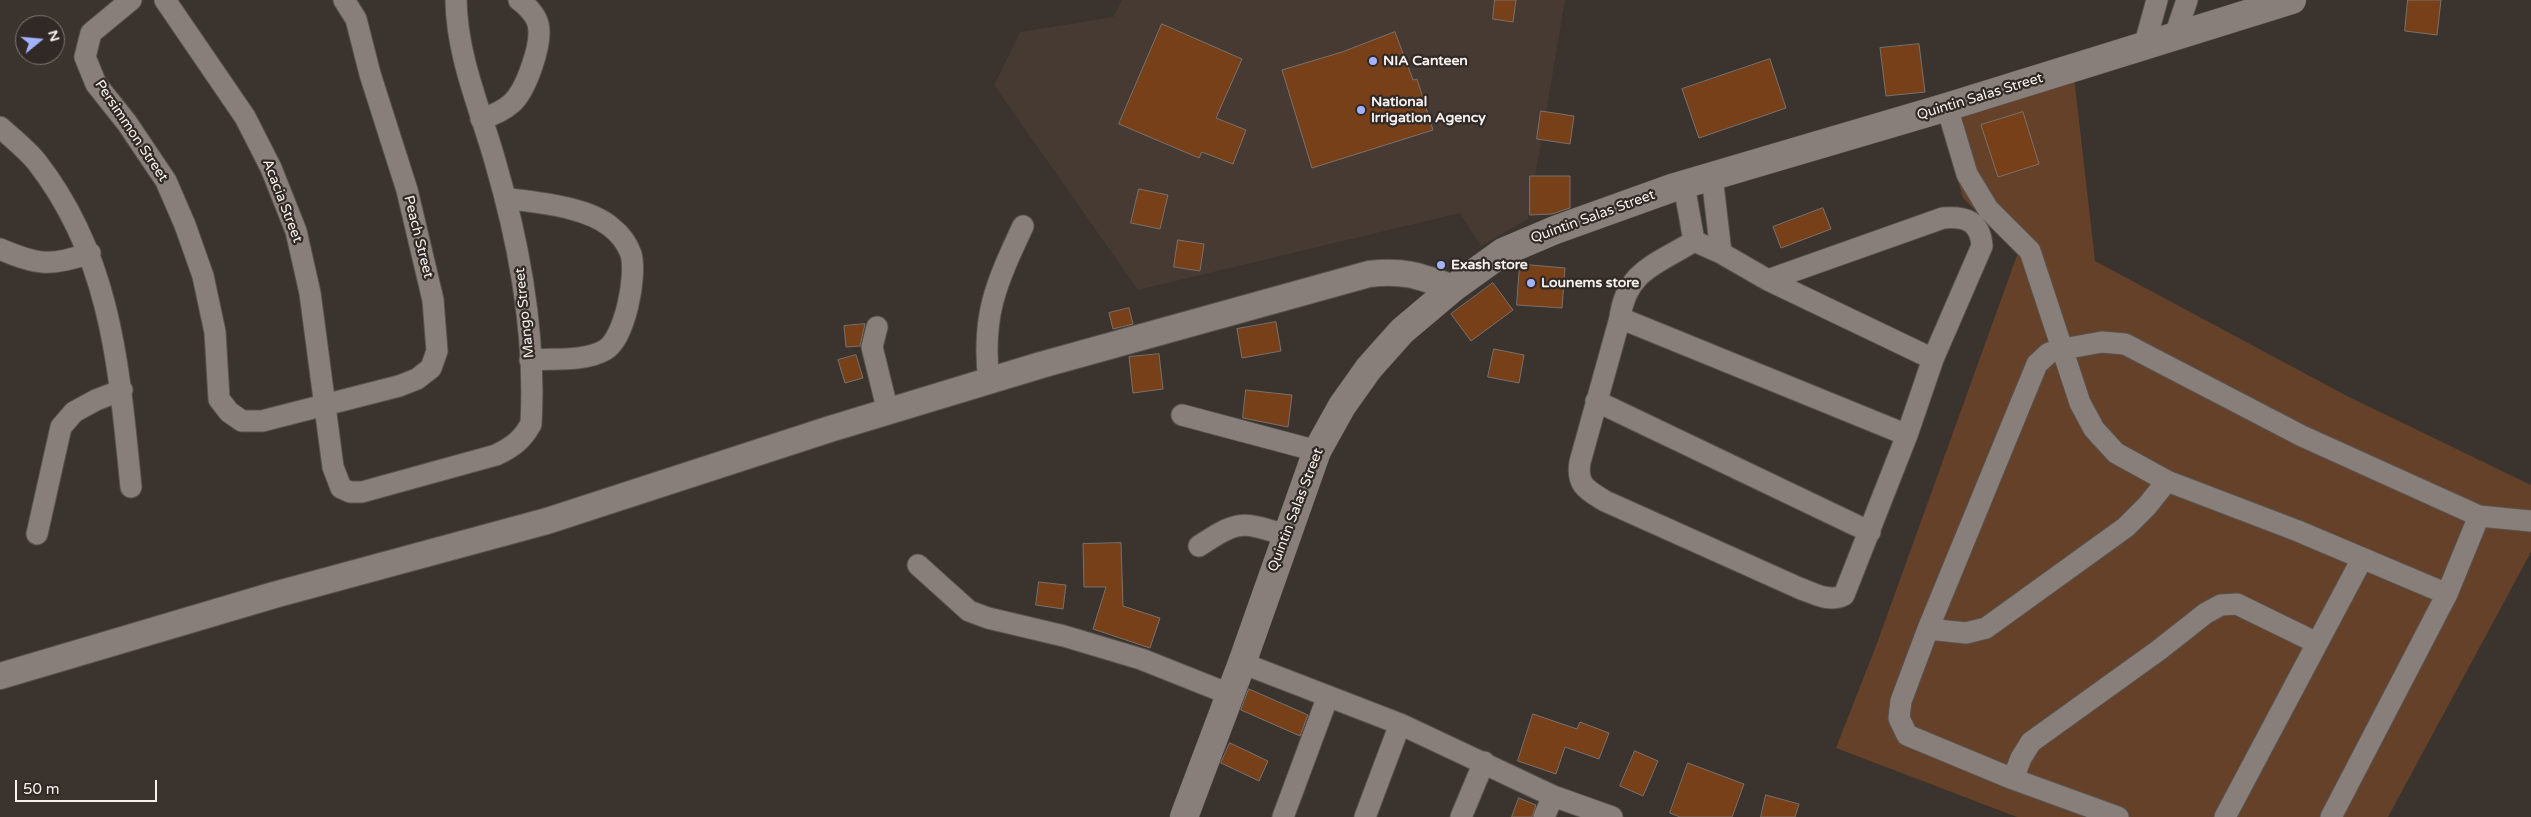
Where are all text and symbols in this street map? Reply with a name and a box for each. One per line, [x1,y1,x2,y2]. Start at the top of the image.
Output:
north arrow [15,15,65,65]
text: N [44,28,64,44]
place label: NIA Canteen [1383,53,1468,69]
marker: NIA Canteen [1367,55,1379,67]
street label: Quintin Salas Street [1915,70,2045,124]
street label: Persimmon Street [91,77,171,185]
place label: National Irrigation Agency [1371,94,1486,126]
marker: National Irrigation Agency [1355,104,1367,116]
street label: Acacia Street [258,157,306,245]
street label: Quintin Salas Street [1529,187,1657,247]
street label: Peach Street [400,194,436,280]
place label: Exash store [1451,257,1528,273]
marker: Exash store [1435,259,1447,271]
street label: Mango Street [512,267,538,359]
place label: Lounems store [1541,275,1639,291]
marker: Lounems store [1525,277,1537,289]
street label: Quintin Salas Street [1265,446,1327,574]
scale bar [18,770,160,802]
text: 50 m [23,780,60,798]

